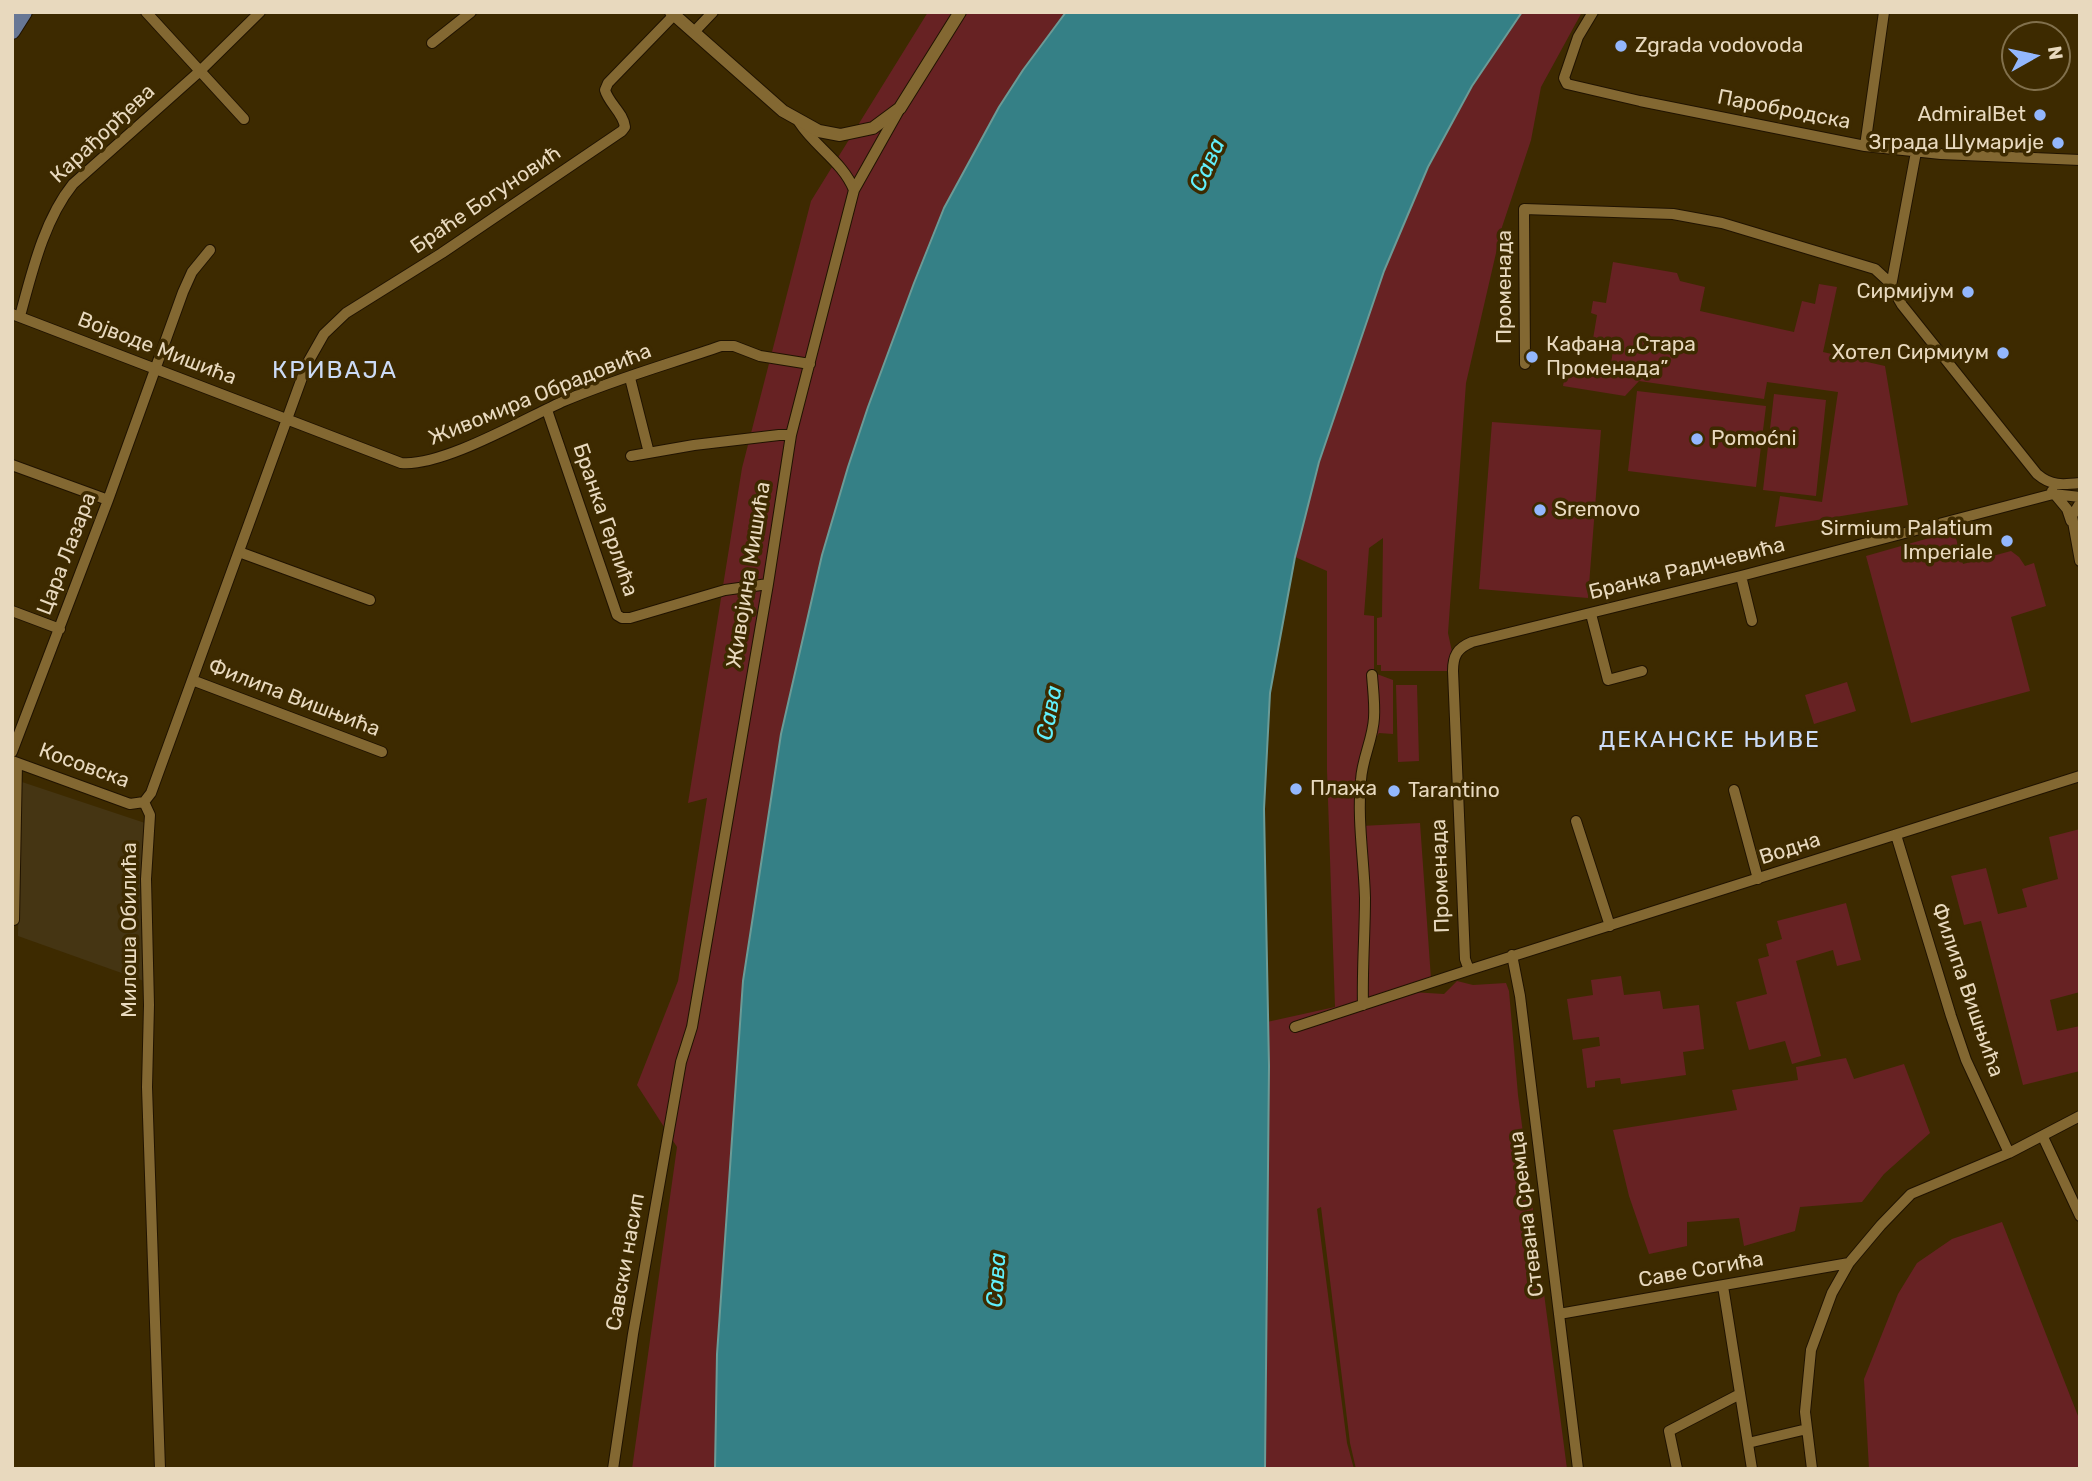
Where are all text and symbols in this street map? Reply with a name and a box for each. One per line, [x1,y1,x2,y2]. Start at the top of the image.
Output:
north arrow [2001,21,2071,91]
place label: Zgrada vodovoda [1635,33,1803,59]
marker: Zgrada vodovoda [1613,38,1629,54]
text: N [2043,44,2068,61]
street label: Карађорђева [45,79,161,189]
street label: Паробродска [1715,85,1853,135]
place label: AdmiralBet [1917,102,2026,128]
marker: AdmiralBet [2032,107,2048,123]
place label: Зграда Шумарије [1869,130,2044,156]
water label: Сава [1184,134,1232,196]
marker: Зграда Шумарије [2050,135,2066,151]
street label: Браће Богуновић [406,140,566,260]
street label: Променада [1492,230,1518,344]
place label: Сирмијум [1856,279,1954,305]
marker: Сирмијум [1960,284,1976,300]
street label: Војводе Мишића [74,307,240,391]
place label: Кафана „Стара Променада” [1546,332,1696,382]
street label: Живомира Обрадовића [425,339,655,451]
place label: Хотел Сирмиум [1832,340,1989,366]
marker: Хотел Сирмиум [1995,345,2011,361]
marker: Кафана „Стара Променада” [1524,349,1540,365]
district label: КРИВАЈА [273,357,397,385]
place label: Pomoćni [1711,426,1797,452]
marker: Pomoćni [1689,431,1705,447]
street label: Бранка Герлића [567,440,643,600]
street label: Живојина Мишића [722,480,776,670]
street label: Цара Лазара [32,489,102,619]
place label: Sremovo [1554,497,1640,523]
marker: Sremovo [1532,502,1548,518]
place label: Sirmium Palatium Imperiale [1821,516,1993,566]
street label: Бранка Радичевића [1586,532,1788,606]
marker: Sirmium Palatium Imperiale [1999,533,2015,549]
street label: Филипа Вишњића [204,654,384,742]
water label: Сава [1031,683,1069,743]
district label: ДЕКАНСКЕ ЊИВЕ [1601,726,1819,754]
street label: Косовска [35,738,133,794]
place label: Плажа [1310,776,1377,802]
place label: Tarantino [1408,778,1500,804]
marker: Плажа [1288,781,1304,797]
marker: Tarantino [1386,783,1402,799]
street label: Променада [1426,818,1456,934]
street label: Водна [1756,827,1824,871]
street label: Милоша Обилића [117,842,143,1018]
street label: Филипа Вишњића [1925,900,2009,1080]
street label: Стевана Сремца [1504,1130,1550,1298]
street label: Савски насип [601,1191,651,1333]
street label: Саве Согића [1636,1247,1766,1293]
water label: Сава [981,1252,1013,1308]

